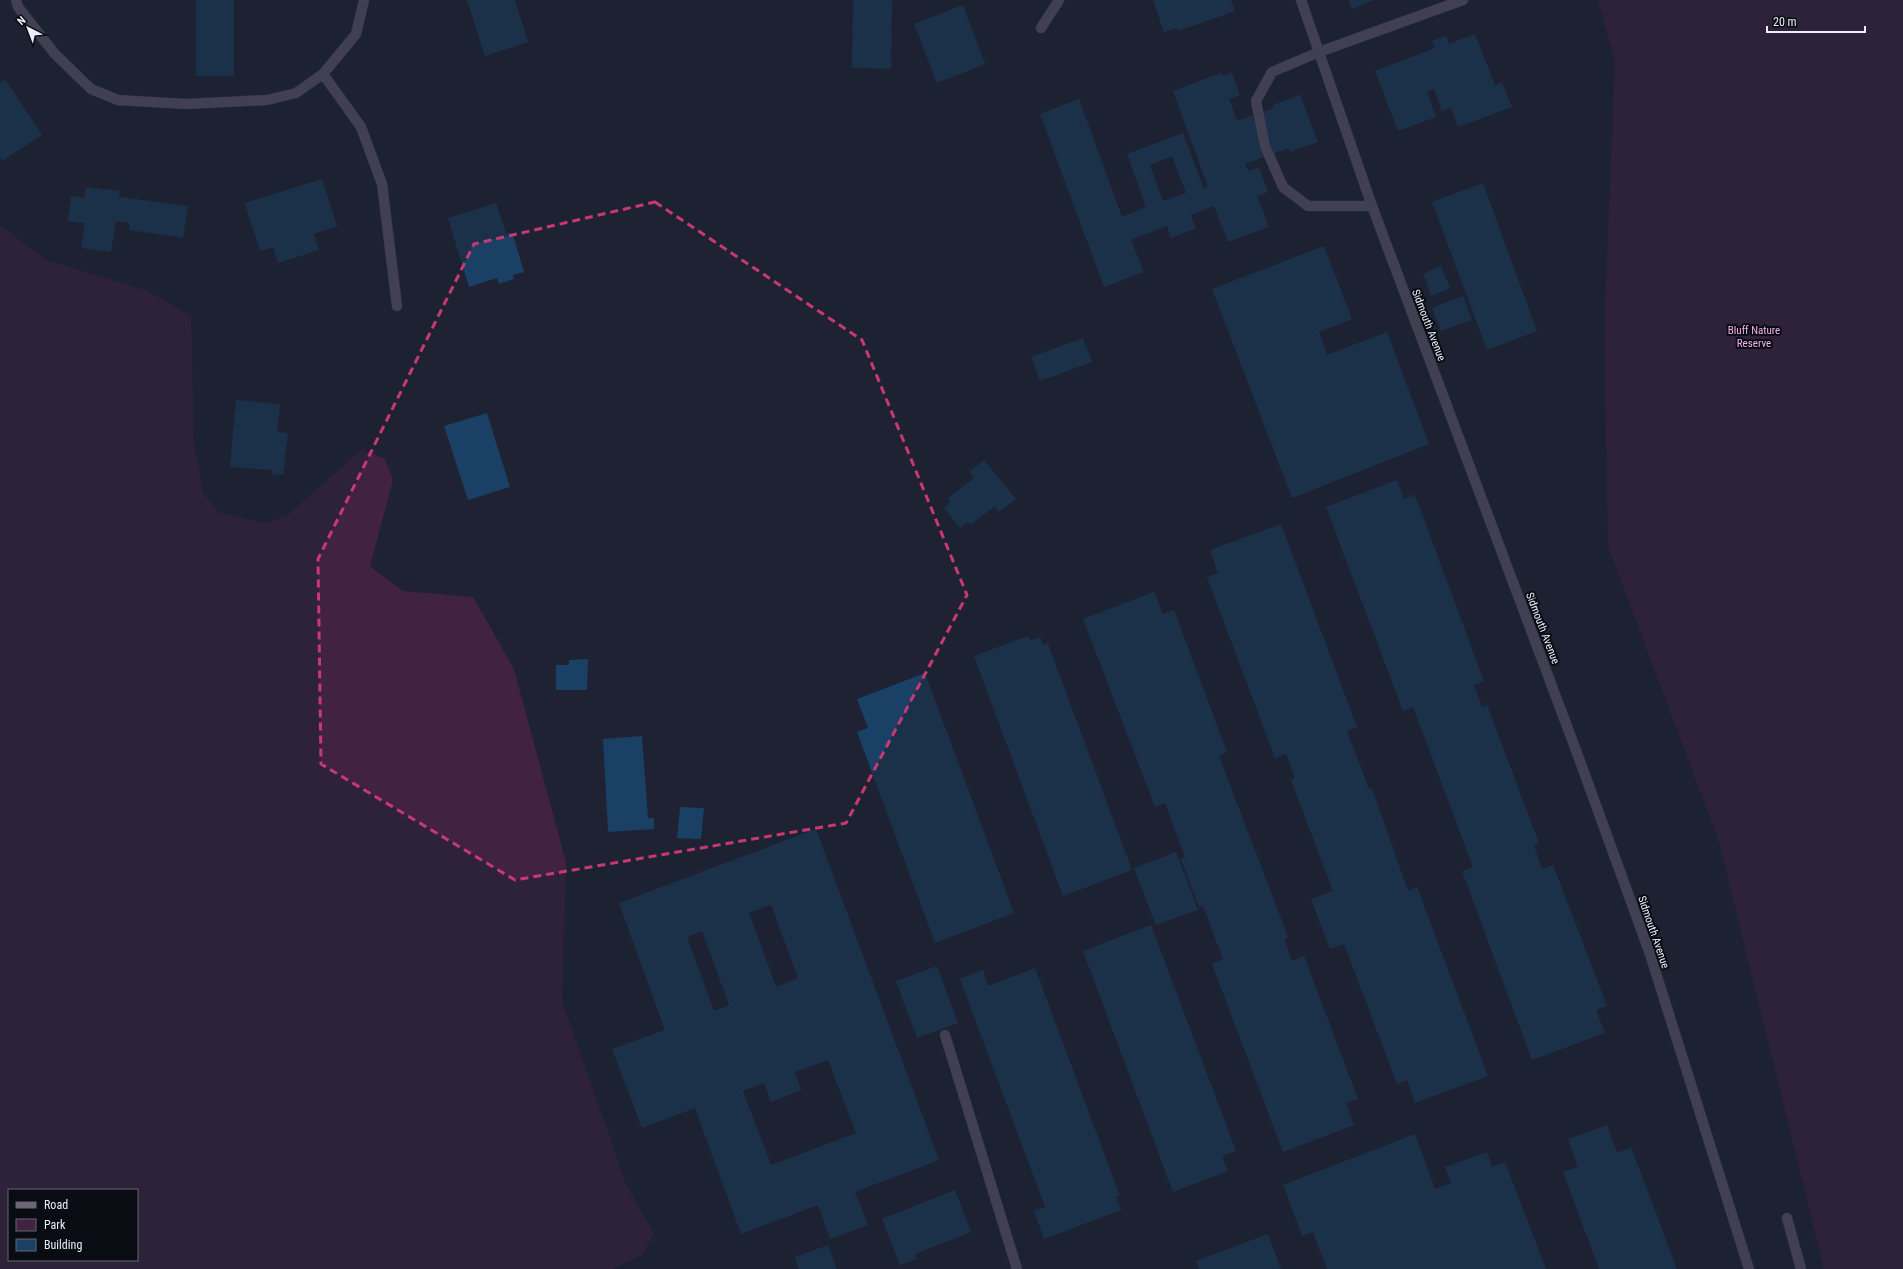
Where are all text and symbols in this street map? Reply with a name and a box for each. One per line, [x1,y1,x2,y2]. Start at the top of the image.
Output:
north arrow [8,8,48,48]
scale bar [1767,8,1865,34]
text: N [15,14,29,28]
text: 20 m [1773,15,1797,29]
street label: Sidmouth Avenue [1409,288,1448,363]
park label: Bluff Nature Reserve [1728,324,1780,350]
street label: Sidmouth Avenue [1523,591,1562,666]
street label: Sidmouth Avenue [1635,894,1672,970]
legend [8,1189,138,1261]
text: Road [44,1198,68,1212]
text: Park [44,1218,66,1232]
text: Building [44,1238,82,1252]

